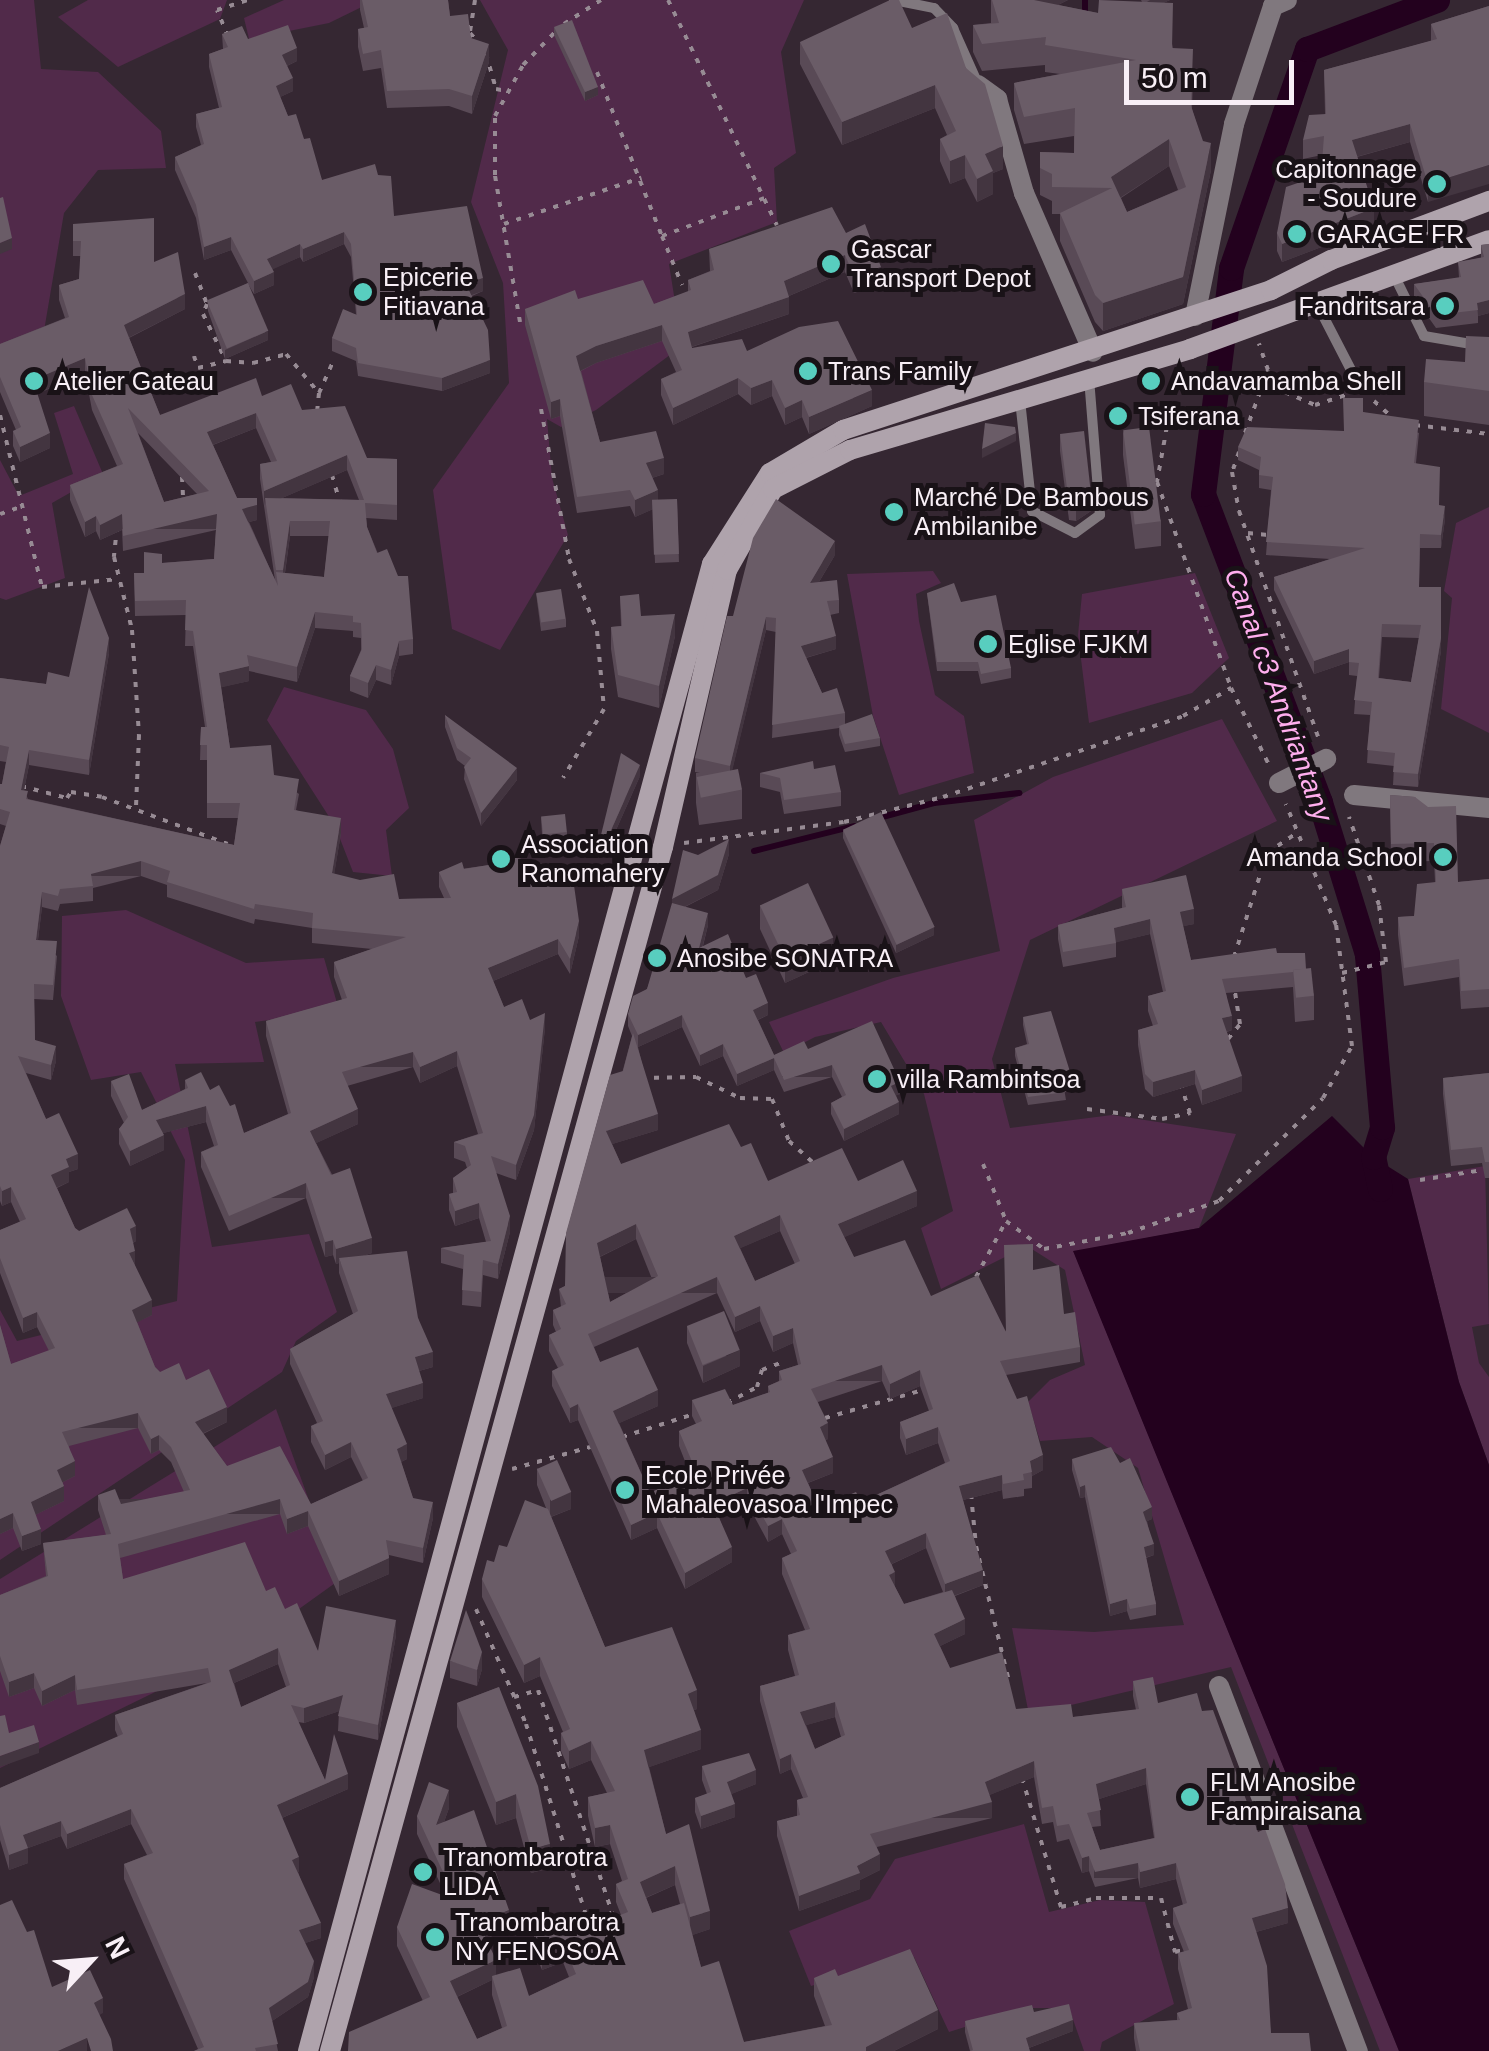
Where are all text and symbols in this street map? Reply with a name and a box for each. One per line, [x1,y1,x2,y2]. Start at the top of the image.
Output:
scale bar [1129,40,1299,102]
text: 50 m [1141,61,1208,94]
place label: Capitonnage - Soudure [1275,155,1417,214]
marker: Capitonnage - Soudure [1426,173,1448,195]
place label: GARAGE FR [1317,219,1464,249]
marker: GARAGE FR [1286,223,1308,245]
place label: Gascar Transport Depot [851,235,1031,294]
marker: Gascar Transport Depot [820,253,842,275]
place label: Epicerie Fitiavana [383,263,484,322]
marker: Epicerie Fitiavana [352,281,374,303]
place label: Fandritsara [1299,291,1425,321]
marker: Fandritsara [1434,295,1456,317]
place label: Trans Family [828,356,972,386]
marker: Trans Family [797,360,819,382]
place label: Atelier Gateau [54,366,214,396]
place label: Andavamamba Shell [1171,366,1402,396]
marker: Atelier Gateau [23,370,45,392]
marker: Andavamamba Shell [1140,370,1162,392]
place label: Tsiferana [1138,401,1239,431]
marker: Tsiferana [1107,405,1129,427]
place label: Marché De Bambous Ambilanibe [914,483,1149,542]
marker: Marché De Bambous Ambilanibe [883,501,905,523]
water label: Canal c3 Andriantany [1216,563,1340,827]
place label: Eglise FJKM [1008,629,1148,659]
marker: Eglise FJKM [977,633,999,655]
place label: Association Ranomahery [521,830,664,889]
place label: Amanda School [1246,842,1423,872]
marker: Amanda School [1432,846,1454,868]
marker: Association Ranomahery [490,848,512,870]
place label: Anosibe SONATRA [677,943,893,973]
marker: Anosibe SONATRA [646,947,668,969]
place label: villa Rambintsoa [897,1064,1080,1094]
marker: villa Rambintsoa [866,1068,888,1090]
place label: Ecole Privée Mahaleovasoa l'Impec [645,1461,893,1520]
marker: Ecole Privée Mahaleovasoa l'Impec [614,1479,636,1501]
place label: FLM Anosibe Fampiraisana [1210,1768,1361,1827]
marker: FLM Anosibe Fampiraisana [1179,1786,1201,1808]
place label: Tranombarotra LIDA [443,1843,607,1902]
marker: Tranombarotra LIDA [412,1861,434,1883]
place label: Tranombarotra NY FENOSOA [455,1908,619,1967]
north arrow [40,1911,140,2011]
marker: Tranombarotra NY FENOSOA [424,1926,446,1948]
text: N [99,1932,136,1964]

